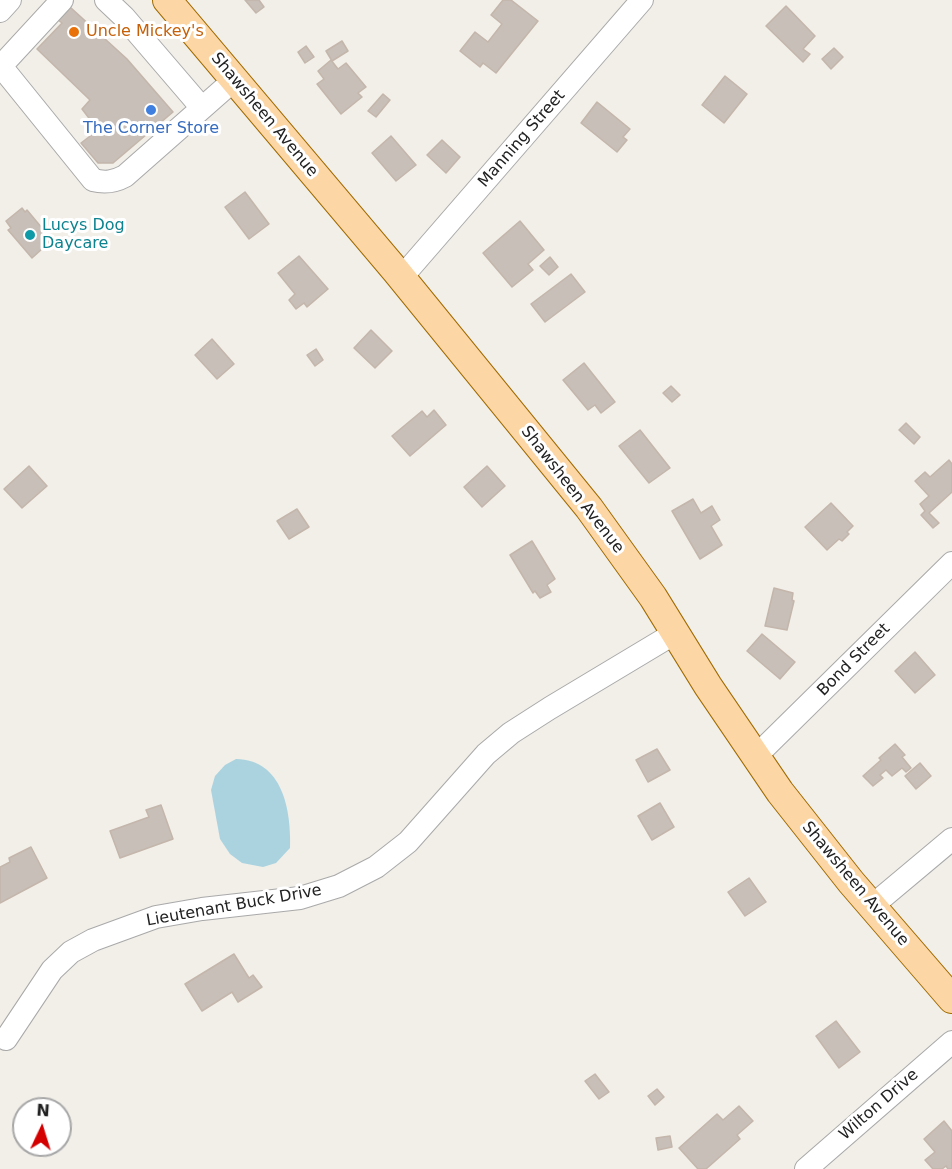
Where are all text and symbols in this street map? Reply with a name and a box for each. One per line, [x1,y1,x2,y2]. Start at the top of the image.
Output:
place label: Uncle Mickey's [86,22,204,42]
marker: Uncle Mickey's [67,25,81,39]
street label: Shawsheen Avenue [207,49,321,181]
street label: Manning Street [475,87,569,191]
marker: The Corner Store [144,103,158,117]
place label: The Corner Store [83,119,219,139]
place label: Lucys Dog Daycare [42,216,125,254]
marker: Lucys Dog Daycare [23,228,37,242]
street label: Shawsheen Avenue [516,423,628,557]
street label: Bond Street [814,620,894,700]
street label: Shawsheen Avenue [798,818,912,950]
street label: Lieutenant Buck Drive [145,881,323,931]
street label: Wilton Drive [836,1066,922,1144]
north arrow [12,1097,72,1157]
text: N [36,1101,50,1120]

